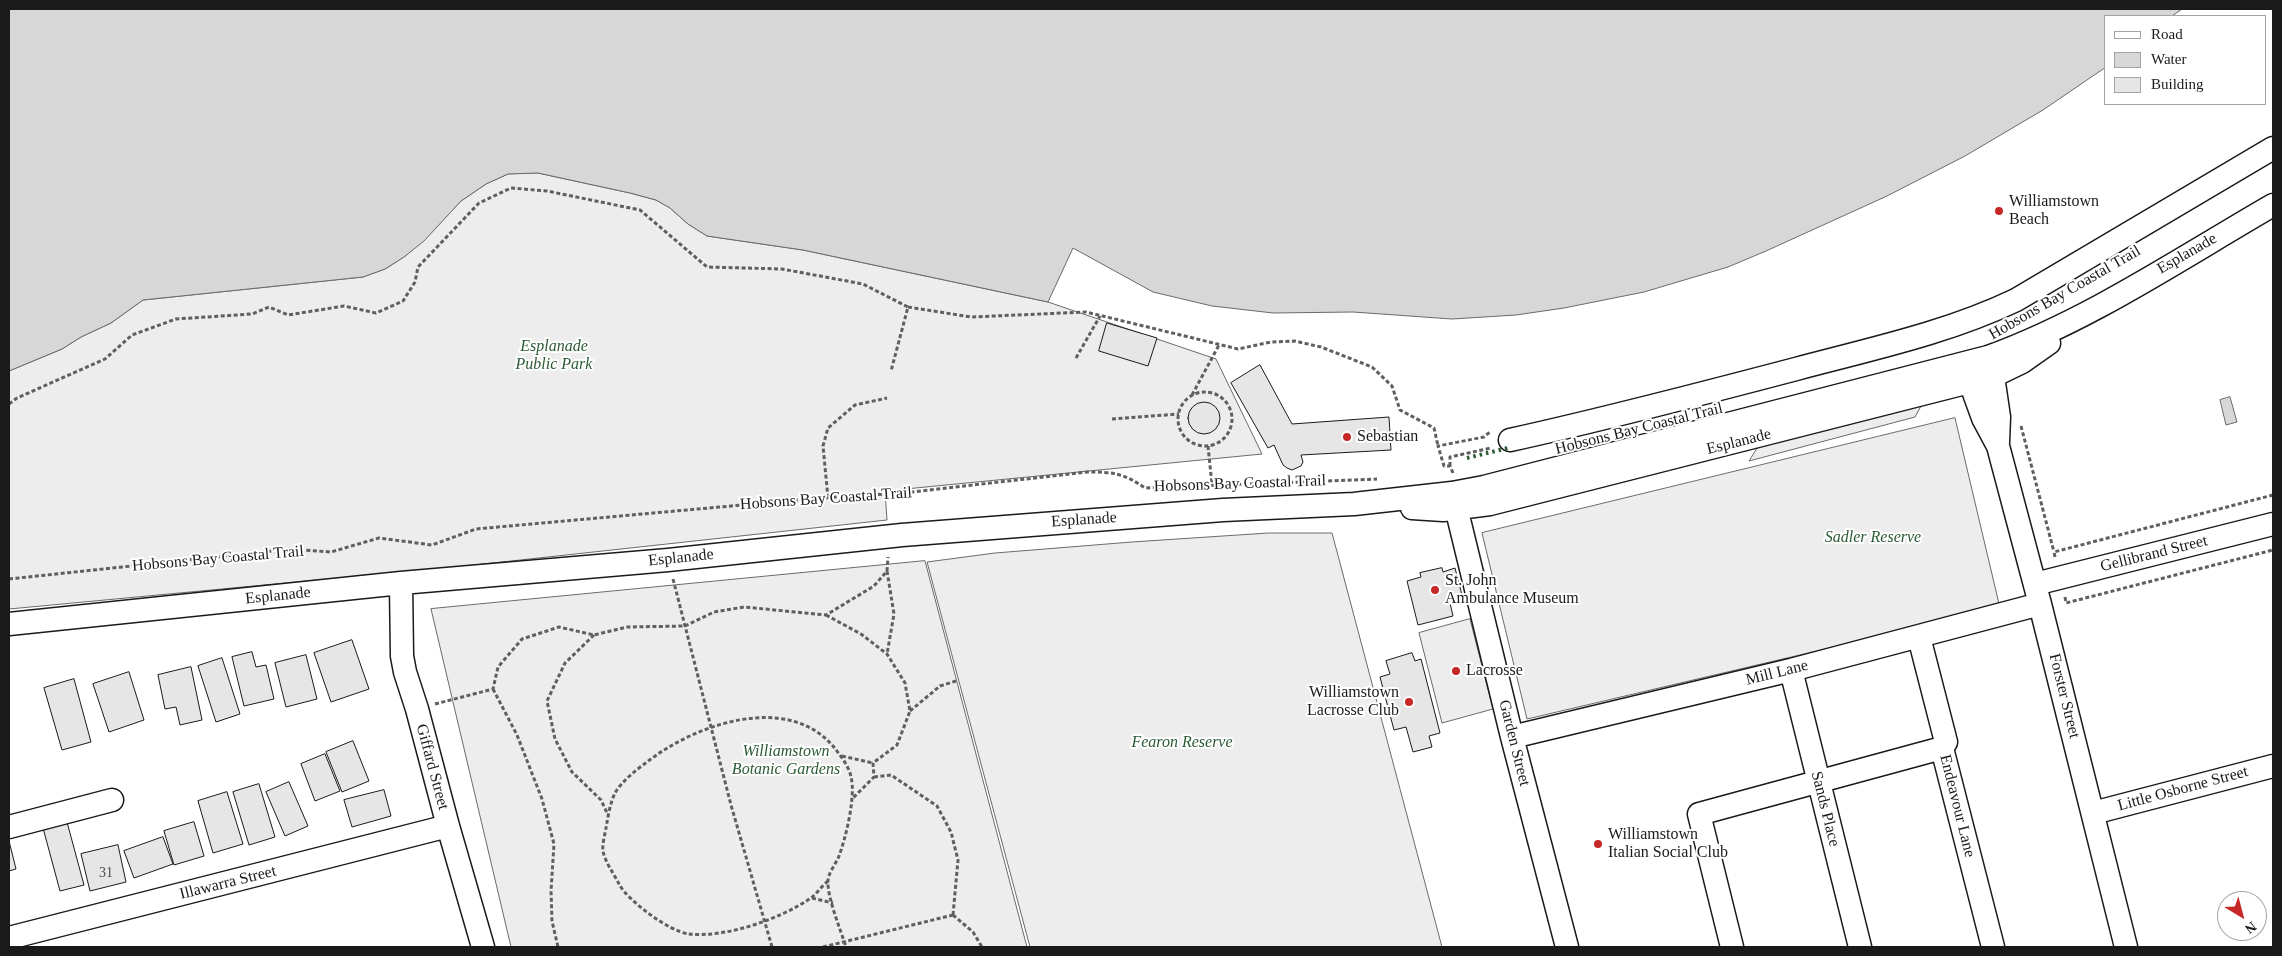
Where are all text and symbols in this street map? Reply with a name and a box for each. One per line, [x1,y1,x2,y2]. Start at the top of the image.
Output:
legend [2104,15,2267,105]
text: Road [2151,26,2183,42]
text: Water [2151,51,2186,67]
text: Building [2151,76,2204,92]
place label: Williamstown Beach [2009,192,2099,230]
marker: Williamstown Beach [1993,205,2005,217]
street label: Esplanade [2154,229,2220,279]
street label: Hobsons Bay Coastal Trail [1986,242,2144,344]
park label: Esplanade Public Park [516,337,592,375]
street label: Hobsons Bay Coastal Trail [1553,399,1725,459]
street label: Esplanade [1705,425,1773,459]
place label: Sebastian [1357,427,1418,447]
marker: Sebastian [1341,431,1353,443]
street label: Hobsons Bay Coastal Trail [1154,471,1326,497]
street label: Hobsons Bay Coastal Trail [739,483,913,515]
street label: Esplanade [1051,508,1117,532]
park label: Sadler Reserve [1825,528,1921,548]
street label: Gellibrand Street [2098,531,2210,577]
street label: Hobsons Bay Coastal Trail [131,542,305,576]
street label: Esplanade [647,545,715,571]
place label: St. John Ambulance Museum [1445,571,1579,609]
street label: Esplanade [244,583,312,609]
marker: St. John Ambulance Museum [1429,584,1441,596]
street label: Forster Street [2044,652,2084,740]
street label: Mill Lane [1744,656,1810,690]
place label: Lacrosse [1466,661,1523,681]
marker: Lacrosse [1450,665,1462,677]
place label: Williamstown Lacrosse Club [1307,683,1399,721]
marker: Williamstown Lacrosse Club [1403,696,1415,708]
street label: Garden Street [1494,698,1534,788]
street label: Giffard Street [411,722,453,812]
park label: Fearon Reserve [1131,733,1233,753]
park label: Williamstown Botanic Gardens [732,742,840,780]
street label: Endeavour Lane [1935,753,1979,859]
street label: Little Osborne Street [2116,762,2250,816]
street label: Sands Place [1806,769,1844,849]
place label: Williamstown Italian Social Club [1608,825,1728,863]
marker: Williamstown Italian Social Club [1592,838,1604,850]
street label: Illawarra Street [178,862,278,904]
house number: 31 [99,865,113,881]
north arrow [2217,891,2267,941]
text: N [2242,919,2259,937]

